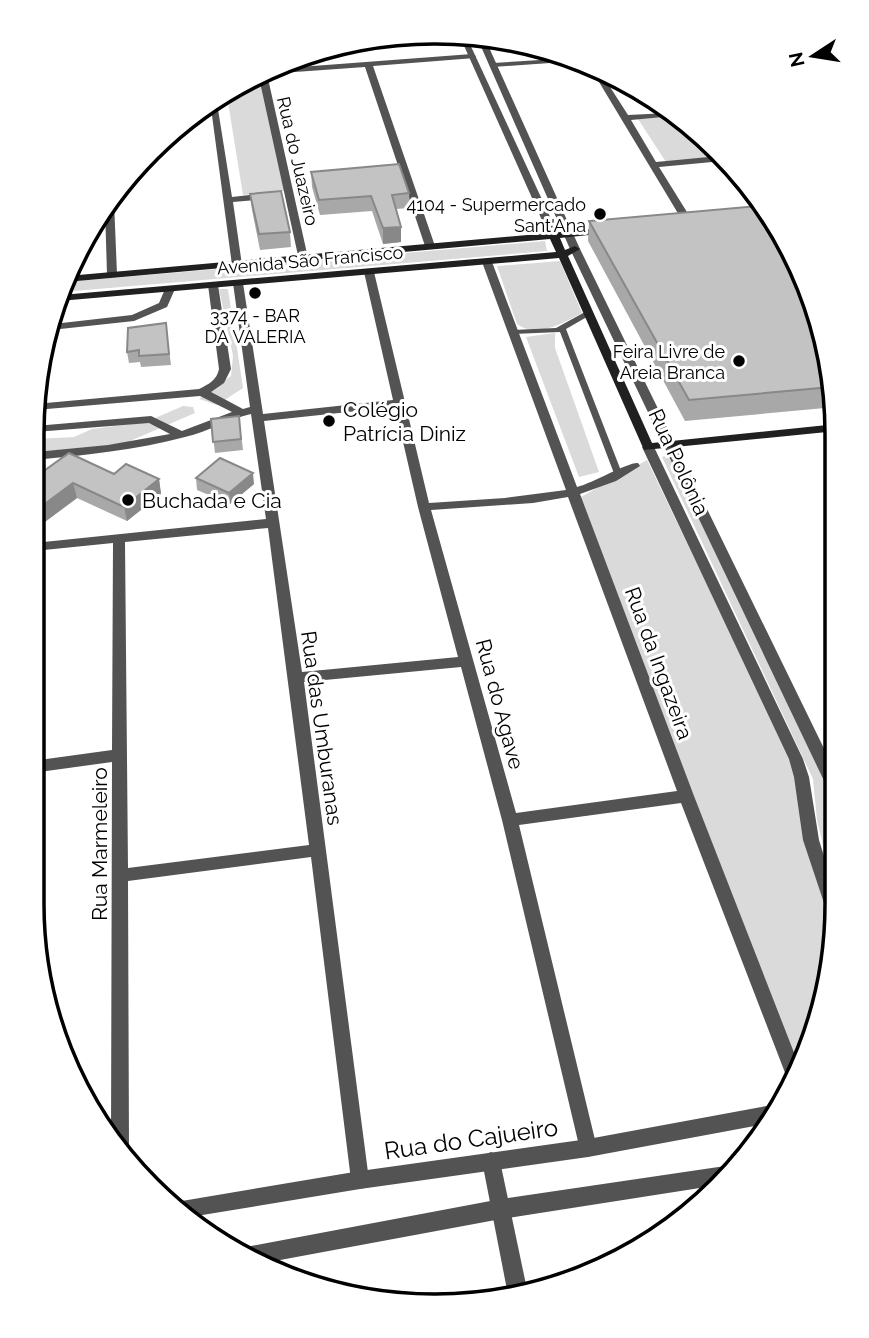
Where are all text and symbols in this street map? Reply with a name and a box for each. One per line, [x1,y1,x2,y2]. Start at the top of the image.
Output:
north arrow [778,21,848,91]
text: N [784,50,809,69]
street label: Rua do Juazeiro [273,94,323,228]
place label: 4104 - Supermercado Sant'Ana [407,194,586,236]
marker: 4104 - Supermercado Sant'Ana [592,206,608,222]
street label: Avenida São Francisco [216,241,404,279]
marker: 3374 - BAR DA VALERIA [247,285,263,301]
place label: 3374 - BAR DA VALERIA [204,305,306,347]
place label: Feira Livre de Areia Branca [613,341,725,383]
marker: Feira Livre de Areia Branca [731,353,747,369]
place label: Colégio Patrícia Diniz [343,397,466,446]
street label: Rua Polônia [643,405,715,519]
marker: Colégio Patrícia Diniz [321,413,337,429]
place label: Buchada e Cia [142,488,282,513]
marker: Buchada e Cia [120,492,136,508]
street label: Rua da Ingazeira [620,583,698,743]
street label: Rua das Umburanas [296,629,348,827]
street label: Rua do Agave [471,636,529,772]
street label: Rua Marmeleiro [87,767,112,921]
street label: Rua do Cajueiro [382,1112,560,1166]

